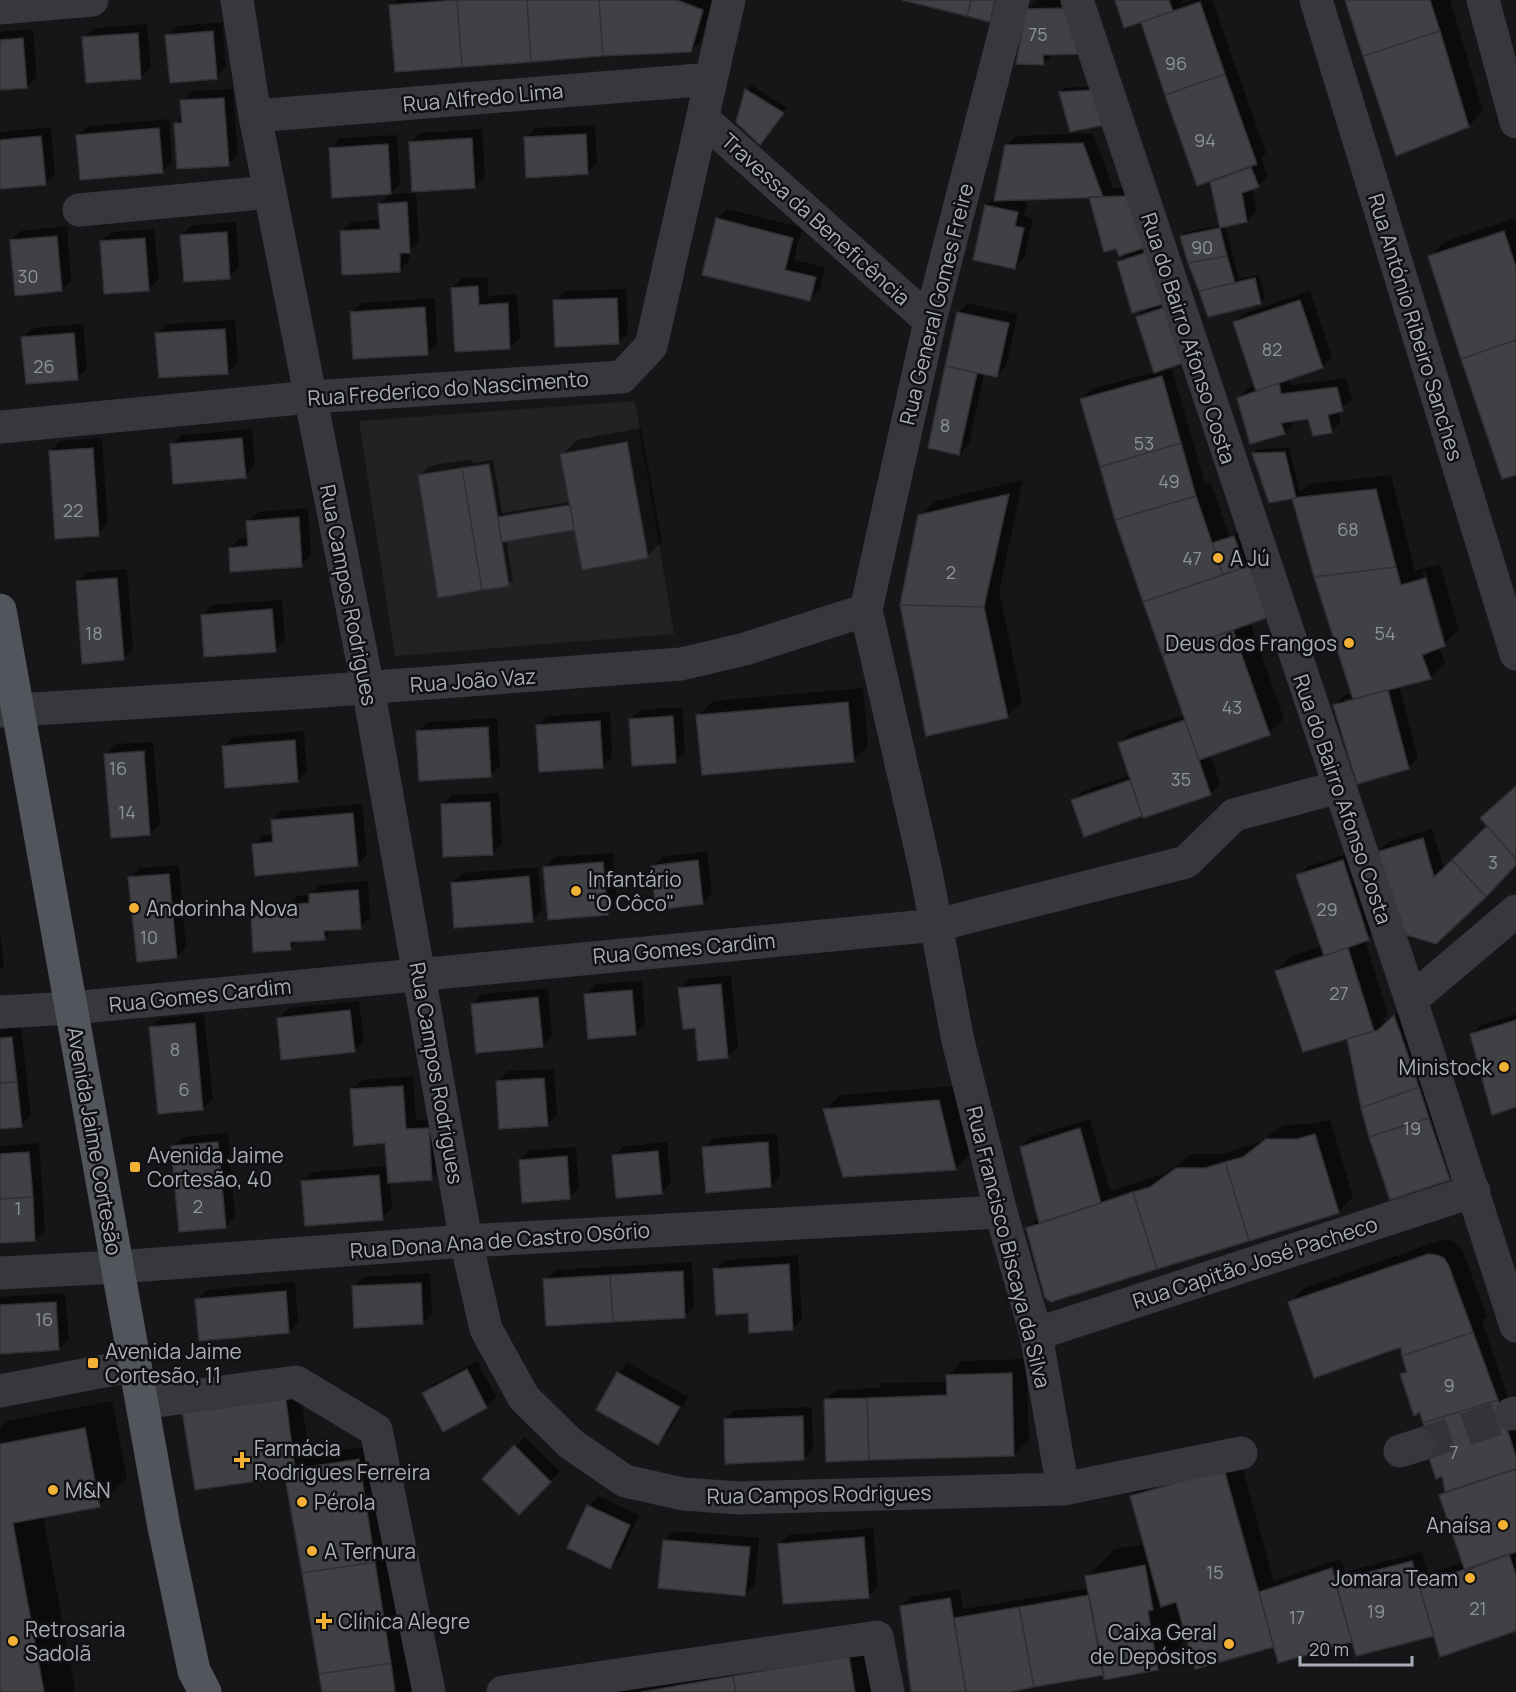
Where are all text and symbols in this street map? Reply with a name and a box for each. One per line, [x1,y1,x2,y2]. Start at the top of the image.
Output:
house number: 75 [1028,22,1048,46]
house number: 96 [1165,51,1187,75]
street label: Rua Alfredo Lima [402,76,564,118]
street label: Travessa da Beneficência [716,127,916,311]
house number: 94 [1194,128,1216,152]
street label: Rua General Gomes Freire [892,180,980,428]
street label: Rua António Ribeiro Sanches [1362,190,1470,464]
street label: Rua do Bairro Afonso Costa [1135,209,1243,467]
house number: 90 [1191,235,1213,259]
house number: 30 [18,264,38,288]
house number: 82 [1262,337,1282,361]
house number: 26 [33,354,55,378]
street label: Rua Frederico do Nascimento [306,364,590,412]
house number: 8 [940,413,950,437]
house number: 53 [1134,431,1154,455]
house number: 49 [1158,469,1180,493]
street label: Rua Campos Rodrigues [314,482,384,708]
house number: 22 [63,498,83,522]
house number: 68 [1337,517,1359,541]
place label: A Jú [1230,544,1270,572]
house number: 47 [1182,546,1202,570]
marker: A Jú [1211,551,1225,565]
house number: 2 [946,560,956,584]
house number: 18 [85,621,103,645]
house number: 54 [1374,621,1396,645]
place label: Deus dos Frangos [1165,629,1337,657]
marker: Deus dos Frangos [1342,636,1356,650]
street label: Rua João Vaz [409,662,537,698]
street label: Rua do Bairro Afonso Costa [1287,670,1399,928]
house number: 43 [1222,695,1242,719]
house number: 16 [109,756,127,780]
house number: 35 [1171,767,1191,791]
house number: 14 [118,800,136,824]
house number: 3 [1488,850,1498,874]
place label: Infantário "O Côco" [588,865,682,917]
marker: Infantário "O Côco" [569,884,583,898]
place label: Andorinha Nova [146,894,298,922]
house number: 29 [1316,897,1338,921]
marker: Andorinha Nova [127,901,141,915]
house number: 10 [140,925,158,949]
street label: Rua Gomes Cardim [592,926,776,970]
street label: Rua Campos Rodrigues [404,960,470,1186]
street label: Rua Gomes Cardim [107,971,293,1019]
house number: 27 [1329,981,1349,1005]
street label: Avenida Jaime Cortesão [61,1025,129,1257]
house number: 8 [170,1037,180,1061]
place label: Ministock [1399,1053,1493,1081]
marker: Ministock [1497,1060,1511,1074]
house number: 6 [178,1077,190,1101]
street label: Rua Francisco Biscaya da Silva [960,1103,1058,1391]
house number: 19 [1403,1116,1421,1140]
place label: Avenida Jaime Cortesão, 40 [147,1141,284,1193]
marker: Avenida Jaime Cortesão, 40 [128,1160,142,1174]
house number: 2 [193,1194,203,1218]
house number: 1 [14,1196,22,1220]
street label: Rua Capitão José Pacheco [1129,1209,1381,1315]
street label: Rua Dona Ana de Castro Osório [349,1216,651,1264]
house number: 16 [35,1307,53,1331]
place label: Avenida Jaime Cortesão, 11 [105,1337,242,1389]
marker: Avenida Jaime Cortesão, 11 [86,1356,100,1370]
house number: 9 [1443,1373,1455,1397]
place label: Farmácia Rodrigues Ferreira [254,1434,430,1486]
house number: 7 [1449,1440,1459,1464]
marker: Farmácia Rodrigues Ferreira [235,1453,249,1467]
place label: M&N [65,1476,111,1504]
street label: Rua Campos Rodrigues [706,1478,932,1510]
marker: M&N [46,1483,60,1497]
place label: Pérola [314,1488,375,1516]
marker: Pérola [295,1495,309,1509]
place label: Anaísa [1426,1511,1491,1539]
marker: Anaísa [1496,1518,1510,1532]
place label: A Ternura [324,1537,416,1565]
marker: A Ternura [305,1544,319,1558]
house number: 15 [1206,1560,1224,1584]
place label: Jomara Team [1331,1564,1458,1592]
marker: Jomara Team [1463,1571,1477,1585]
house number: 21 [1469,1596,1487,1620]
house number: 19 [1367,1599,1385,1623]
house number: 17 [1289,1605,1305,1629]
place label: Clínica Alegre [338,1607,470,1635]
marker: Clínica Alegre [315,1612,333,1630]
place label: Retrosaria Sadolã [25,1615,125,1667]
place label: Caixa Geral de Depósitos [1090,1618,1217,1670]
scale bar [1300,1629,1412,1667]
marker: Retrosaria Sadolã [6,1634,20,1648]
marker: Caixa Geral de Depósitos [1222,1637,1236,1651]
text: 20 m [1309,1637,1349,1661]

